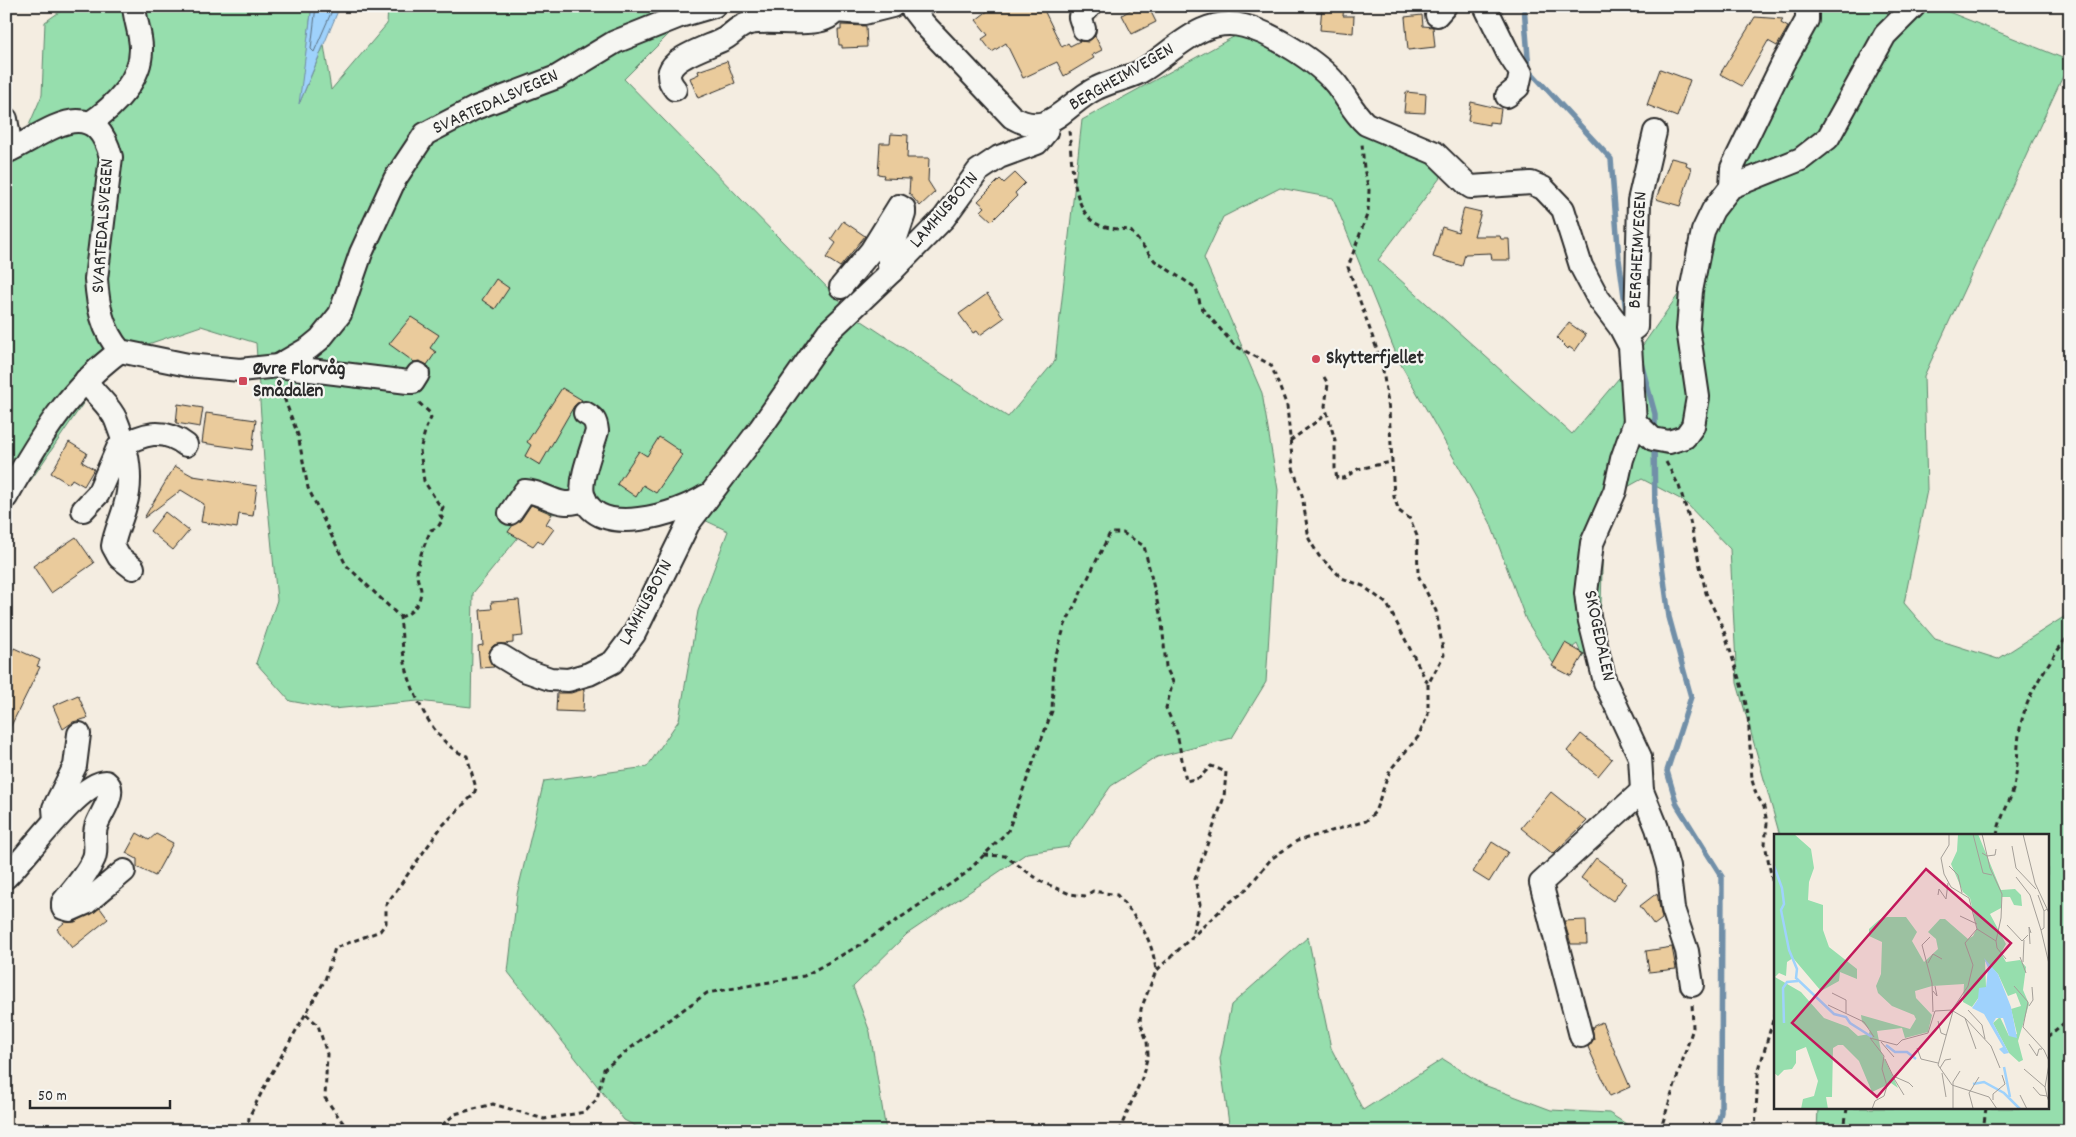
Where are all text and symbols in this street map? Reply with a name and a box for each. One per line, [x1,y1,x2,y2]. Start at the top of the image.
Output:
street label: BERGHEIMVEGEN [1064,37,1180,119]
street label: SVARTEDALSVEGEN [429,63,563,143]
street label: SVARTEDALSVEGEN [86,158,122,294]
street label: LAMHUSBOTN [904,167,986,255]
street label: BERGHEIMVEGEN [1622,191,1656,309]
place label: Skytterfjellet [1326,346,1424,373]
marker: Skytterfjellet [1310,353,1322,365]
place label: Øvre Florvåg Smådalen [253,357,345,406]
marker: Øvre Florvåg Smådalen [237,375,249,387]
street label: LAMHUSBOTN [613,555,681,651]
street label: SKOGEDALEN [1575,588,1621,684]
inset map [1774,834,2048,1110]
scale bar [30,1077,170,1109]
text: 50 m [38,1086,67,1108]

